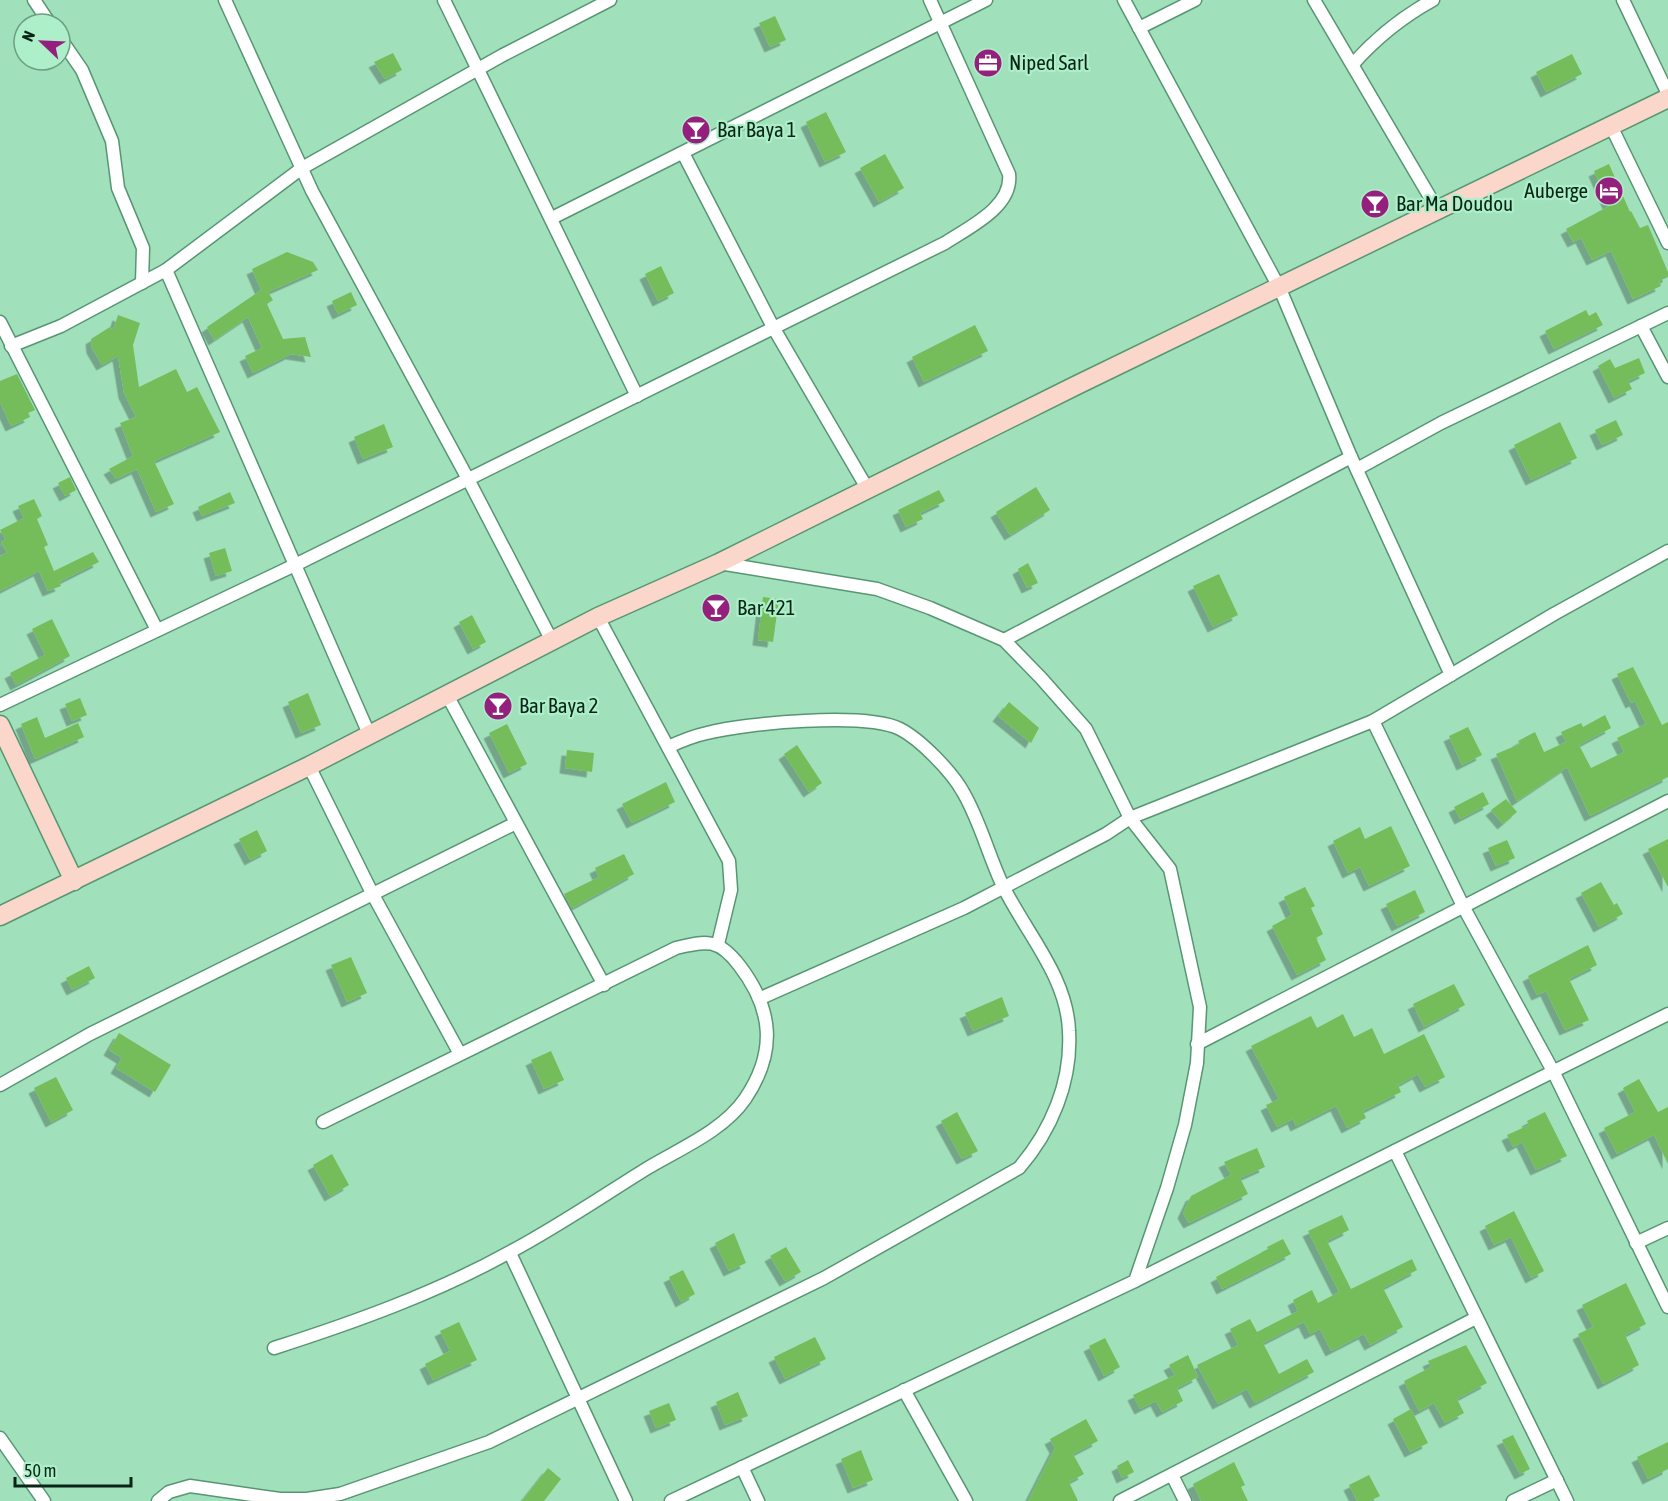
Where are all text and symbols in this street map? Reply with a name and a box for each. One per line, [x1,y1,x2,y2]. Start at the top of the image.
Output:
north arrow [12,12,72,72]
text: N [18,28,38,44]
office icon: Niped Sarl [972,47,1004,79]
place label: Niped Sarl [1009,50,1089,74]
bar icon: Bar Baya 1 [680,114,712,146]
place label: Bar Baya 1 [717,117,796,141]
hotel icon: Auberge [1593,175,1625,207]
place label: Auberge [1524,178,1588,202]
bar icon: Bar Ma Doudou [1359,188,1391,220]
place label: Bar Ma Doudou [1396,191,1513,215]
bar icon: Bar 421 [700,592,732,624]
place label: Bar 421 [737,595,795,619]
bar icon: Bar Baya 2 [482,690,514,722]
place label: Bar Baya 2 [519,693,598,717]
scale bar [15,1450,130,1488]
text: 50 m [24,1460,56,1481]

